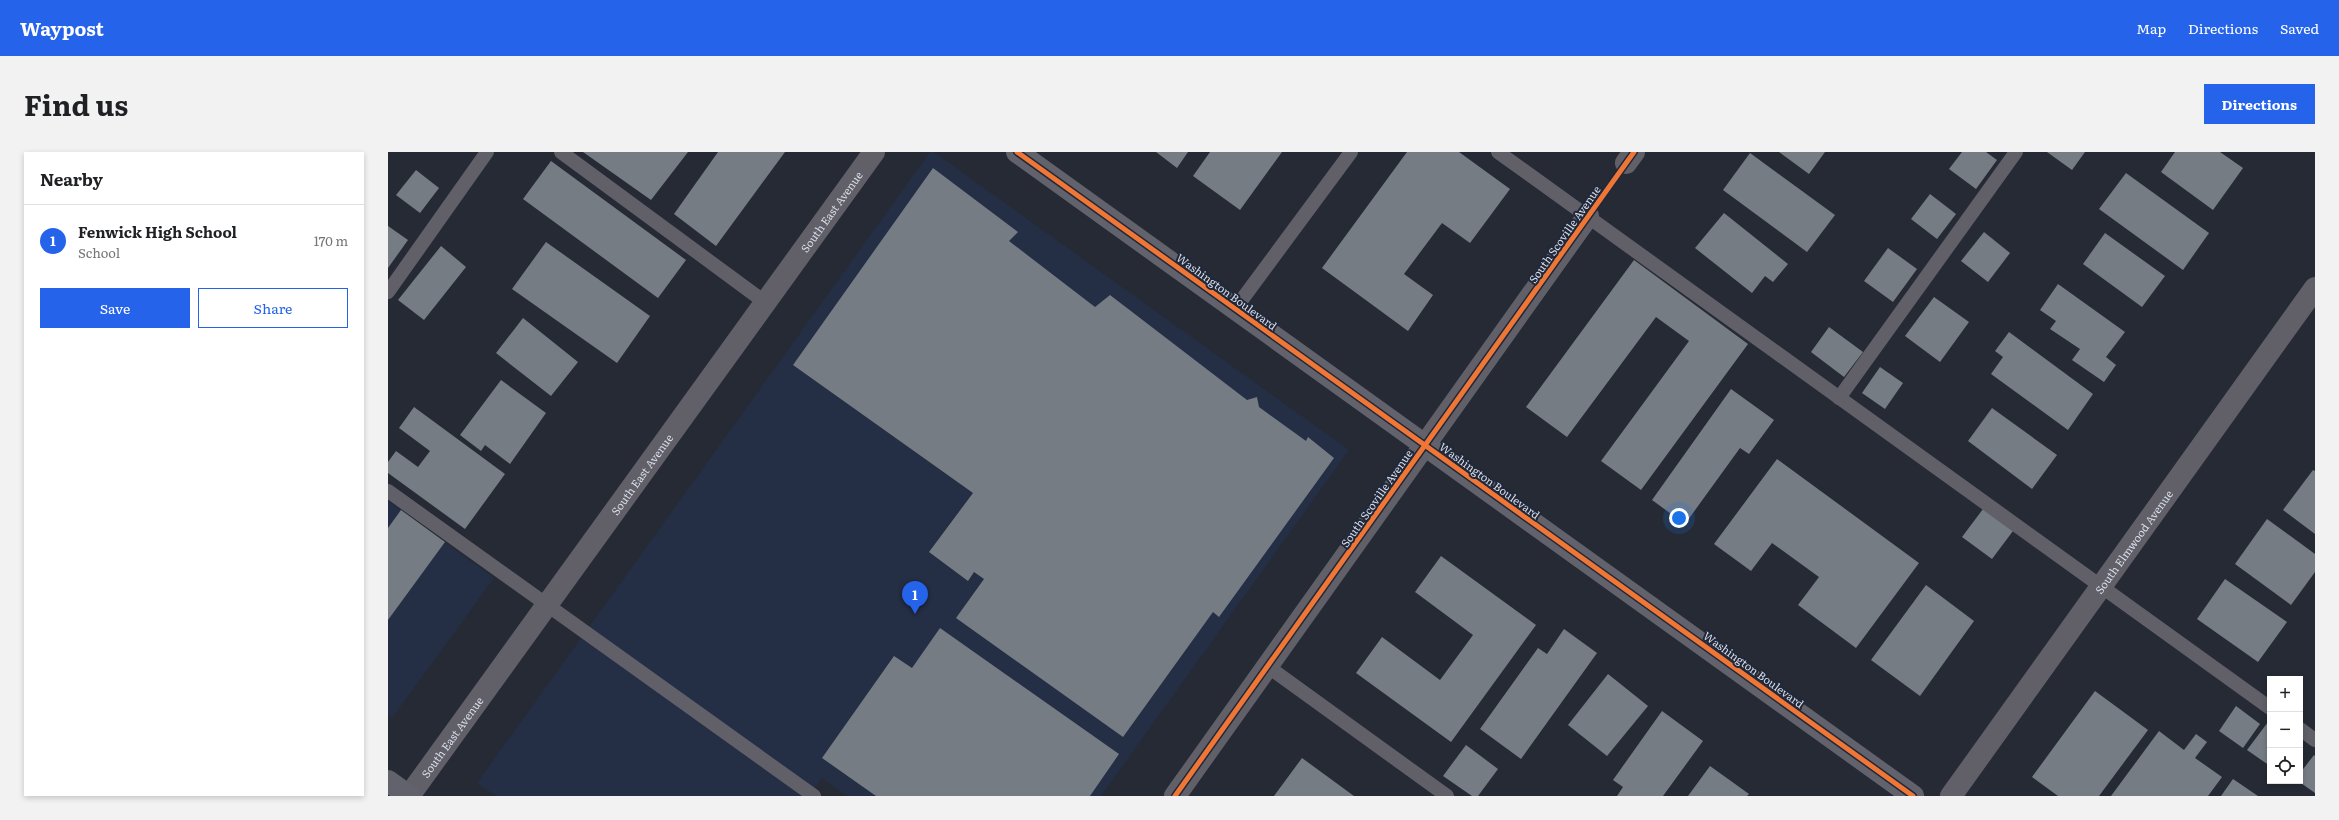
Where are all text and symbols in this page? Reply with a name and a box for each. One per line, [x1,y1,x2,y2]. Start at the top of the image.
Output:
text: Waypost [20,14,104,42]
text: Map [2136,18,2166,38]
text: Directions [2188,18,2258,38]
text: Saved [2280,18,2319,38]
text: Find us [24,83,128,125]
button: Directions [2204,84,2315,124]
text: Nearby [40,166,103,191]
street label: South East Avenue [796,167,866,255]
street label: South Scoville Avenue [1524,182,1604,286]
text: Fenwick High School [78,220,237,243]
text: 1 [50,231,56,250]
text: 170 m [314,231,348,250]
text: School [78,243,120,262]
street label: Washington Boulevard [1173,249,1281,333]
button: Save [40,288,190,328]
button: Share [198,288,348,328]
street label: South East Avenue [607,430,676,518]
street label: Washington Boulevard [1436,438,1544,522]
street label: South Scoville Avenue [1336,446,1416,550]
street label: South Elmwood Avenue [2091,486,2176,597]
your location [1669,508,1689,528]
pin: 1 [902,581,928,614]
street label: Washington Boulevard [1700,627,1808,711]
map controls [2267,676,2303,784]
button: + [2267,676,2303,712]
street label: South East Avenue [417,693,487,781]
button: − [2267,712,2303,748]
button: locate [2267,748,2303,784]

